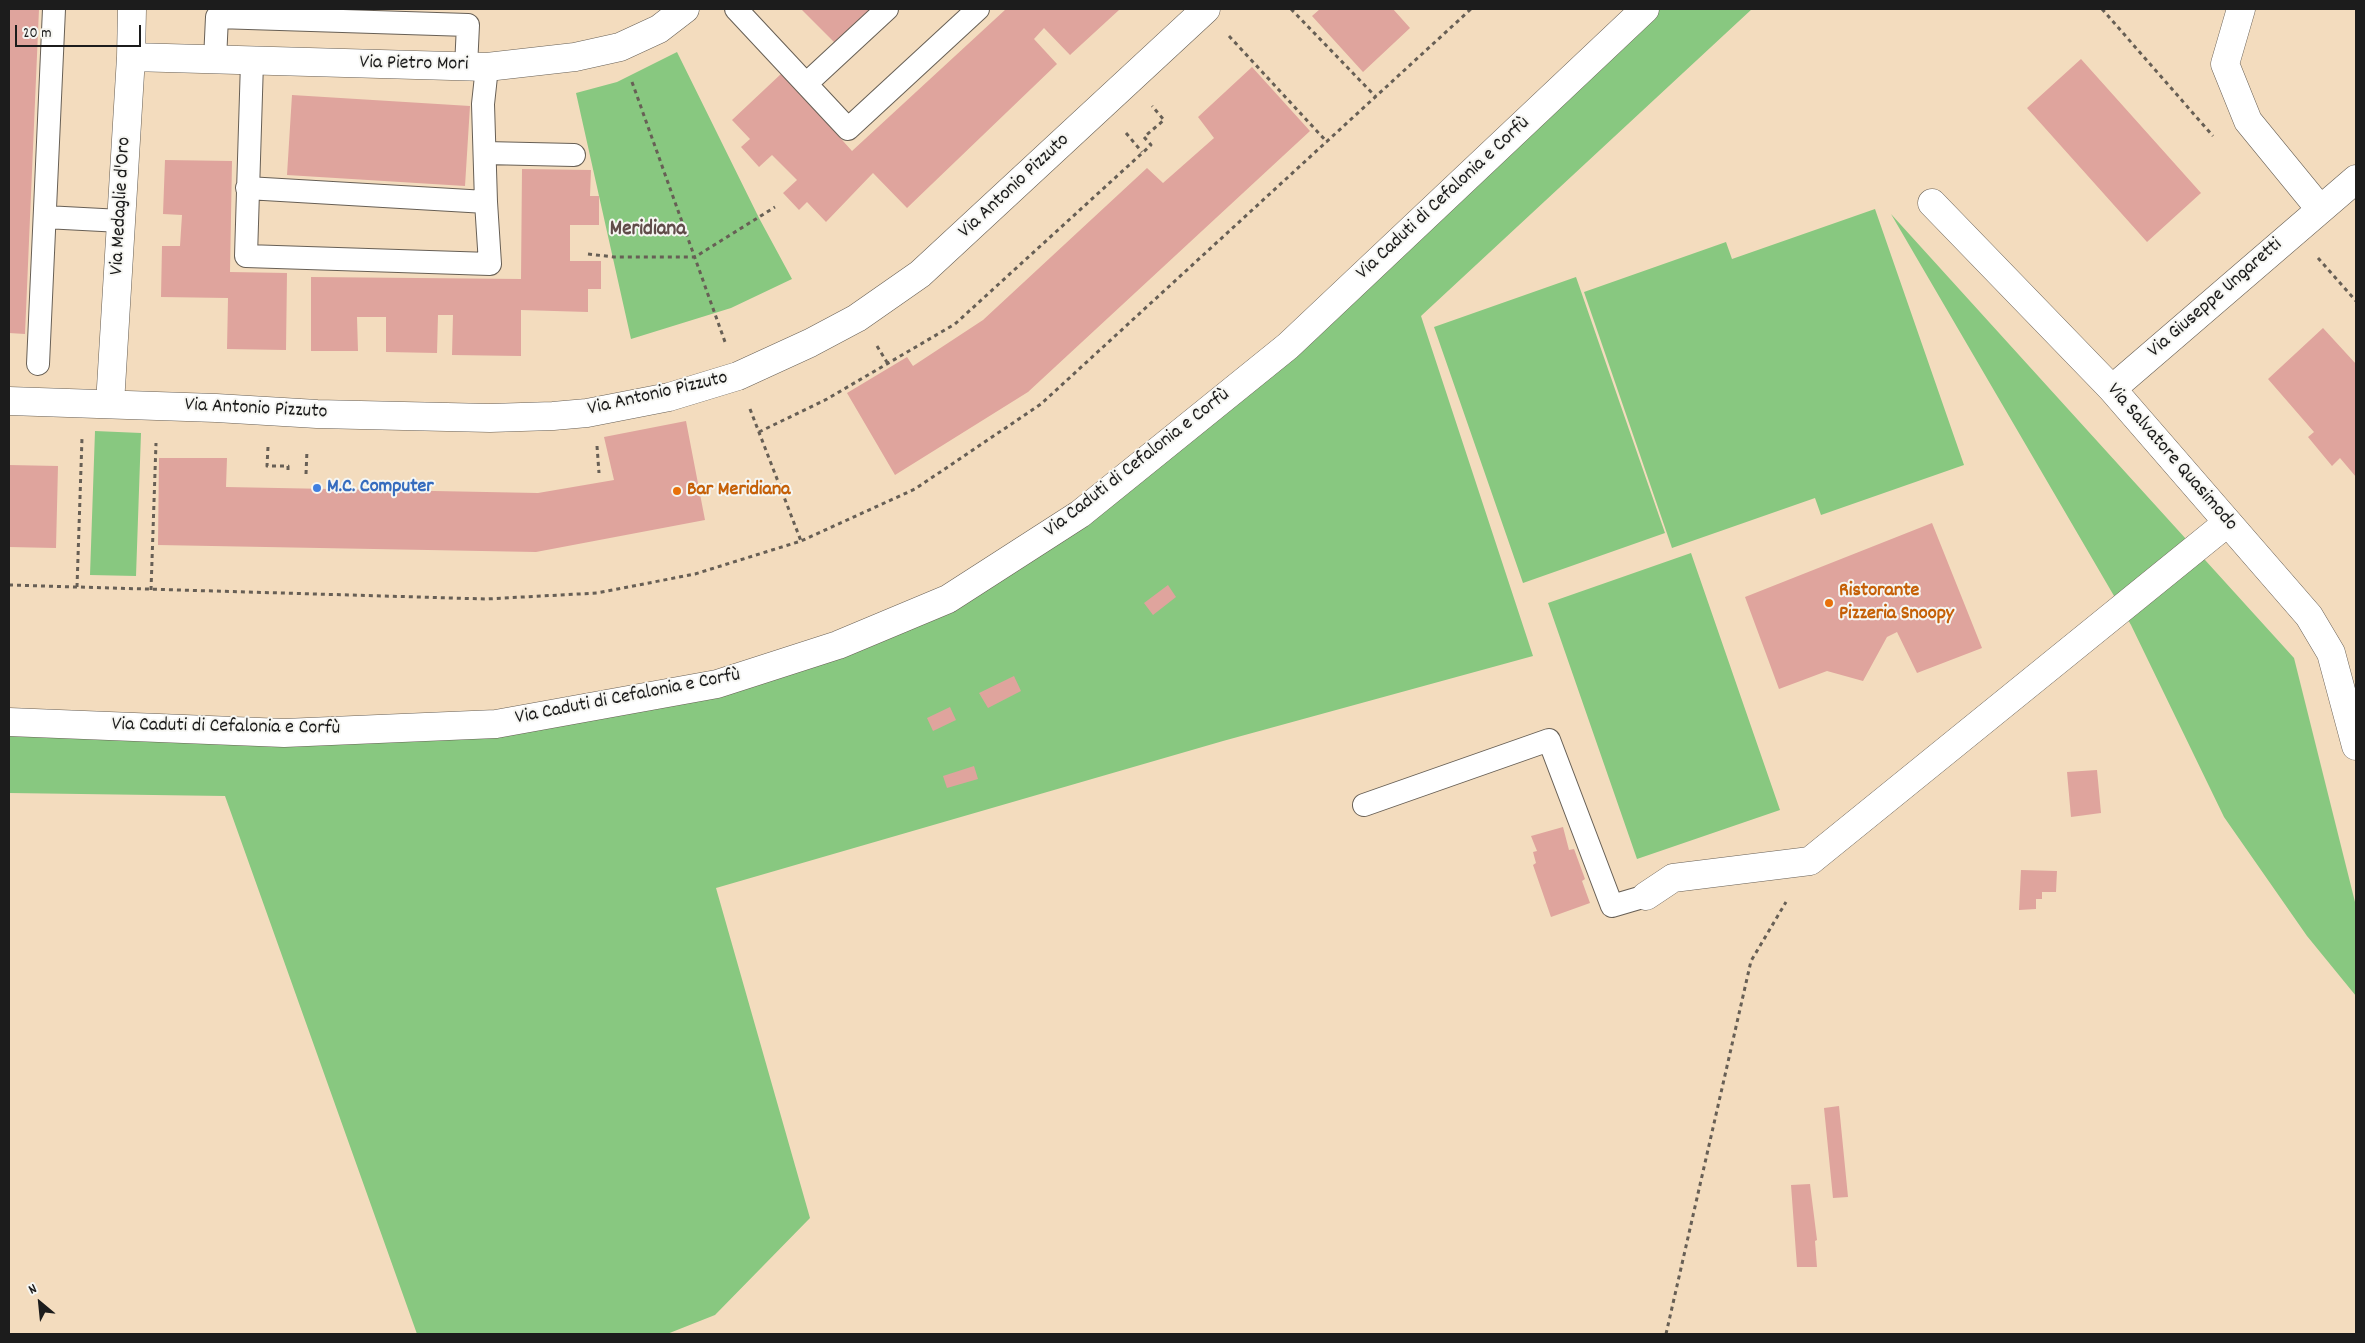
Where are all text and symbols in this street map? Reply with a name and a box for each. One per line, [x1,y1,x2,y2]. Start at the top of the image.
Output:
scale bar [18,15,144,47]
text: 20 m [23,23,51,45]
street label: Via Pietro Mori [359,52,469,78]
street label: Via Caduti di Cefalonia e Corfù [1352,112,1536,286]
street label: Via Antonio Pizzuto [955,129,1075,245]
street label: Via Medaglie d'Oro [106,136,138,276]
district label: Meridiana [610,218,686,244]
street label: Via Giuseppe Ungaretti [2144,234,2288,364]
street label: Via Antonio Pizzuto [586,367,730,423]
street label: Via Salvatore Quasimodo [2100,379,2242,537]
street label: Via Caduti di Cefalonia e Corfù [1041,384,1235,544]
street label: Via Antonio Pizzuto [184,394,328,426]
place label: M.C. Computer [327,476,434,500]
place label: Bar Meridiana [687,479,790,503]
marker: M.C. Computer [311,482,323,494]
marker: Bar Meridiana [671,485,683,497]
place label: Ristorante Pizzeria Snoopy [1839,580,1954,627]
marker: Ristorante Pizzeria Snoopy [1823,597,1835,609]
street label: Via Caduti di Cefalonia e Corfù [514,664,742,732]
street label: Via Caduti di Cefalonia e Corfù [112,714,340,742]
north arrow [15,1278,65,1328]
text: N [25,1279,41,1300]

